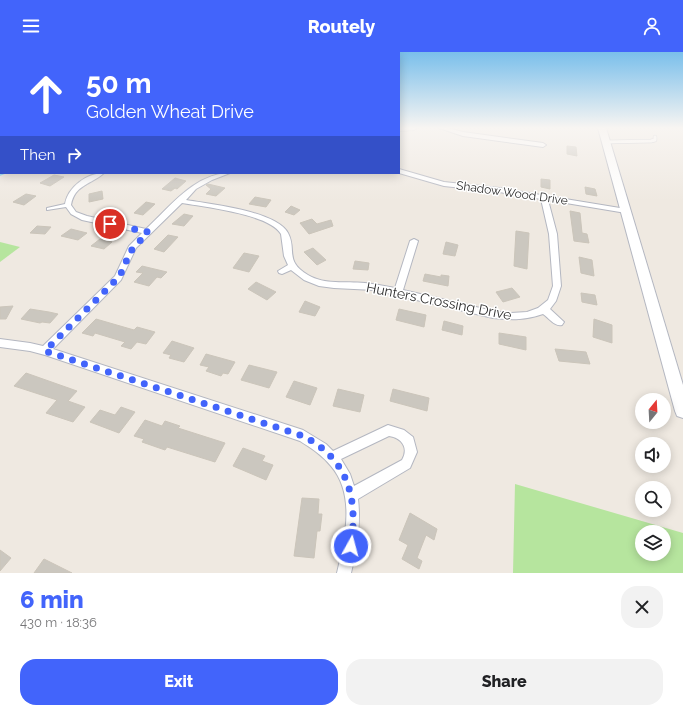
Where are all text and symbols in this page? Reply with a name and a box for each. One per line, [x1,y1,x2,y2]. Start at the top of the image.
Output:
icon: menu [20,15,42,37]
icon: person [641,15,663,37]
text: Routely [308,16,375,37]
text: 50 m [86,67,152,100]
icon: ahead [20,68,72,120]
text: Golden Wheat Drive [86,101,254,122]
icon: right [63,144,85,166]
text: Then [20,146,55,164]
street label: Shadow Wood Drive [455,178,569,208]
pin [93,207,127,241]
icon: arrive [99,213,121,235]
street label: Hunters Crossing Drive [365,279,513,323]
north arrow [635,393,671,429]
map controls [635,393,671,561]
button: sound [635,437,671,473]
button: search [635,481,671,517]
position arrow [330,525,372,567]
button: layers [635,525,671,561]
text: 6 min [20,585,84,614]
button: close [621,586,663,628]
text: 430 m · 18:36 [20,615,97,630]
button: Exit [20,659,338,705]
button: Share [346,659,663,705]

